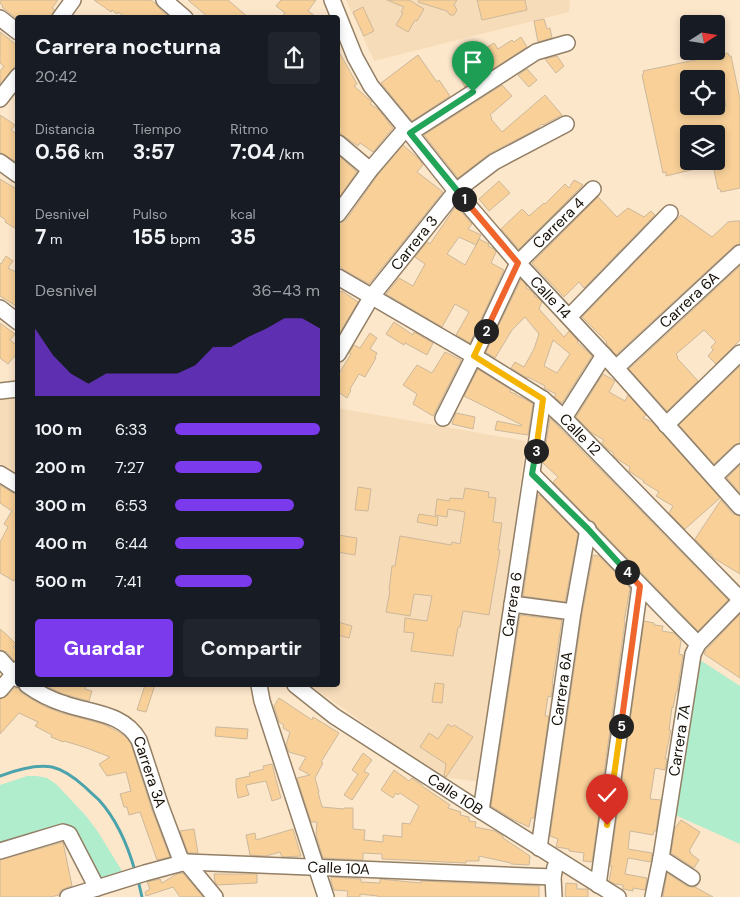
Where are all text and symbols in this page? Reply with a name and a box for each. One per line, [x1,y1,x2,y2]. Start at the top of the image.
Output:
north arrow [680,15,725,60]
map controls [680,15,725,170]
text: Carrera nocturna [35,32,221,61]
button: share [268,32,320,84]
pin [452,41,494,92]
icon: arrive [459,48,487,76]
text: 20:42 [35,66,77,87]
button: locate [680,70,725,115]
text: Distancia [35,120,95,138]
text: Tiempo [133,120,181,138]
text: Ritmo [230,120,268,138]
button: layers [680,125,725,170]
text: 0.56 [35,138,81,166]
text: 3:57 [133,138,175,166]
text: 7:04 [230,138,275,166]
text: km [81,145,104,163]
text: /km [275,145,304,163]
pin: 1 [452,186,476,212]
text: 1 [462,190,467,208]
street label: Carrera 4 [528,193,589,253]
text: Desnivel [35,205,89,223]
text: Pulso [133,205,167,223]
text: kcal [230,205,256,223]
street label: Carrera 3 [386,211,442,275]
text: 7 [35,223,46,251]
text: 155 [133,223,166,251]
text: 35 [230,223,256,251]
text: m [46,230,62,248]
text: bpm [166,230,200,248]
street label: Carrera 6A [655,267,724,333]
street label: Calle 14 [525,272,575,323]
text: Desnivel [35,280,97,301]
text: 36–43 m [252,280,320,301]
pin: 2 [474,318,498,344]
text: 2 [482,322,491,340]
street label: Calle 12 [555,409,605,460]
text: 100 m [35,419,82,440]
text: 6:33 [115,419,147,440]
pin: 3 [524,438,548,464]
text: 3 [532,442,541,460]
text: 200 m [35,457,86,478]
text: 7:27 [115,457,144,478]
text: 300 m [35,495,86,516]
text: 6:53 [115,495,148,516]
text: 400 m [35,533,87,554]
text: 6:44 [115,533,148,554]
pin: 4 [614,560,640,584]
text: 4 [623,563,632,581]
street label: Carrera 6 [497,570,527,638]
text: 500 m [35,571,86,592]
text: 7:41 [115,571,141,592]
button: Guardar [35,619,173,677]
button: Compartir [183,619,320,677]
street label: Carrera 6A [547,650,577,727]
street label: Carrera 7A [664,703,695,778]
pin: 5 [608,714,634,738]
text: 5 [617,717,626,735]
street label: Carrera 3A [128,734,171,810]
street label: Calle 10B [424,769,487,820]
pin [586,774,628,825]
icon: check [593,781,621,809]
street label: Calle 10A [307,857,370,880]

